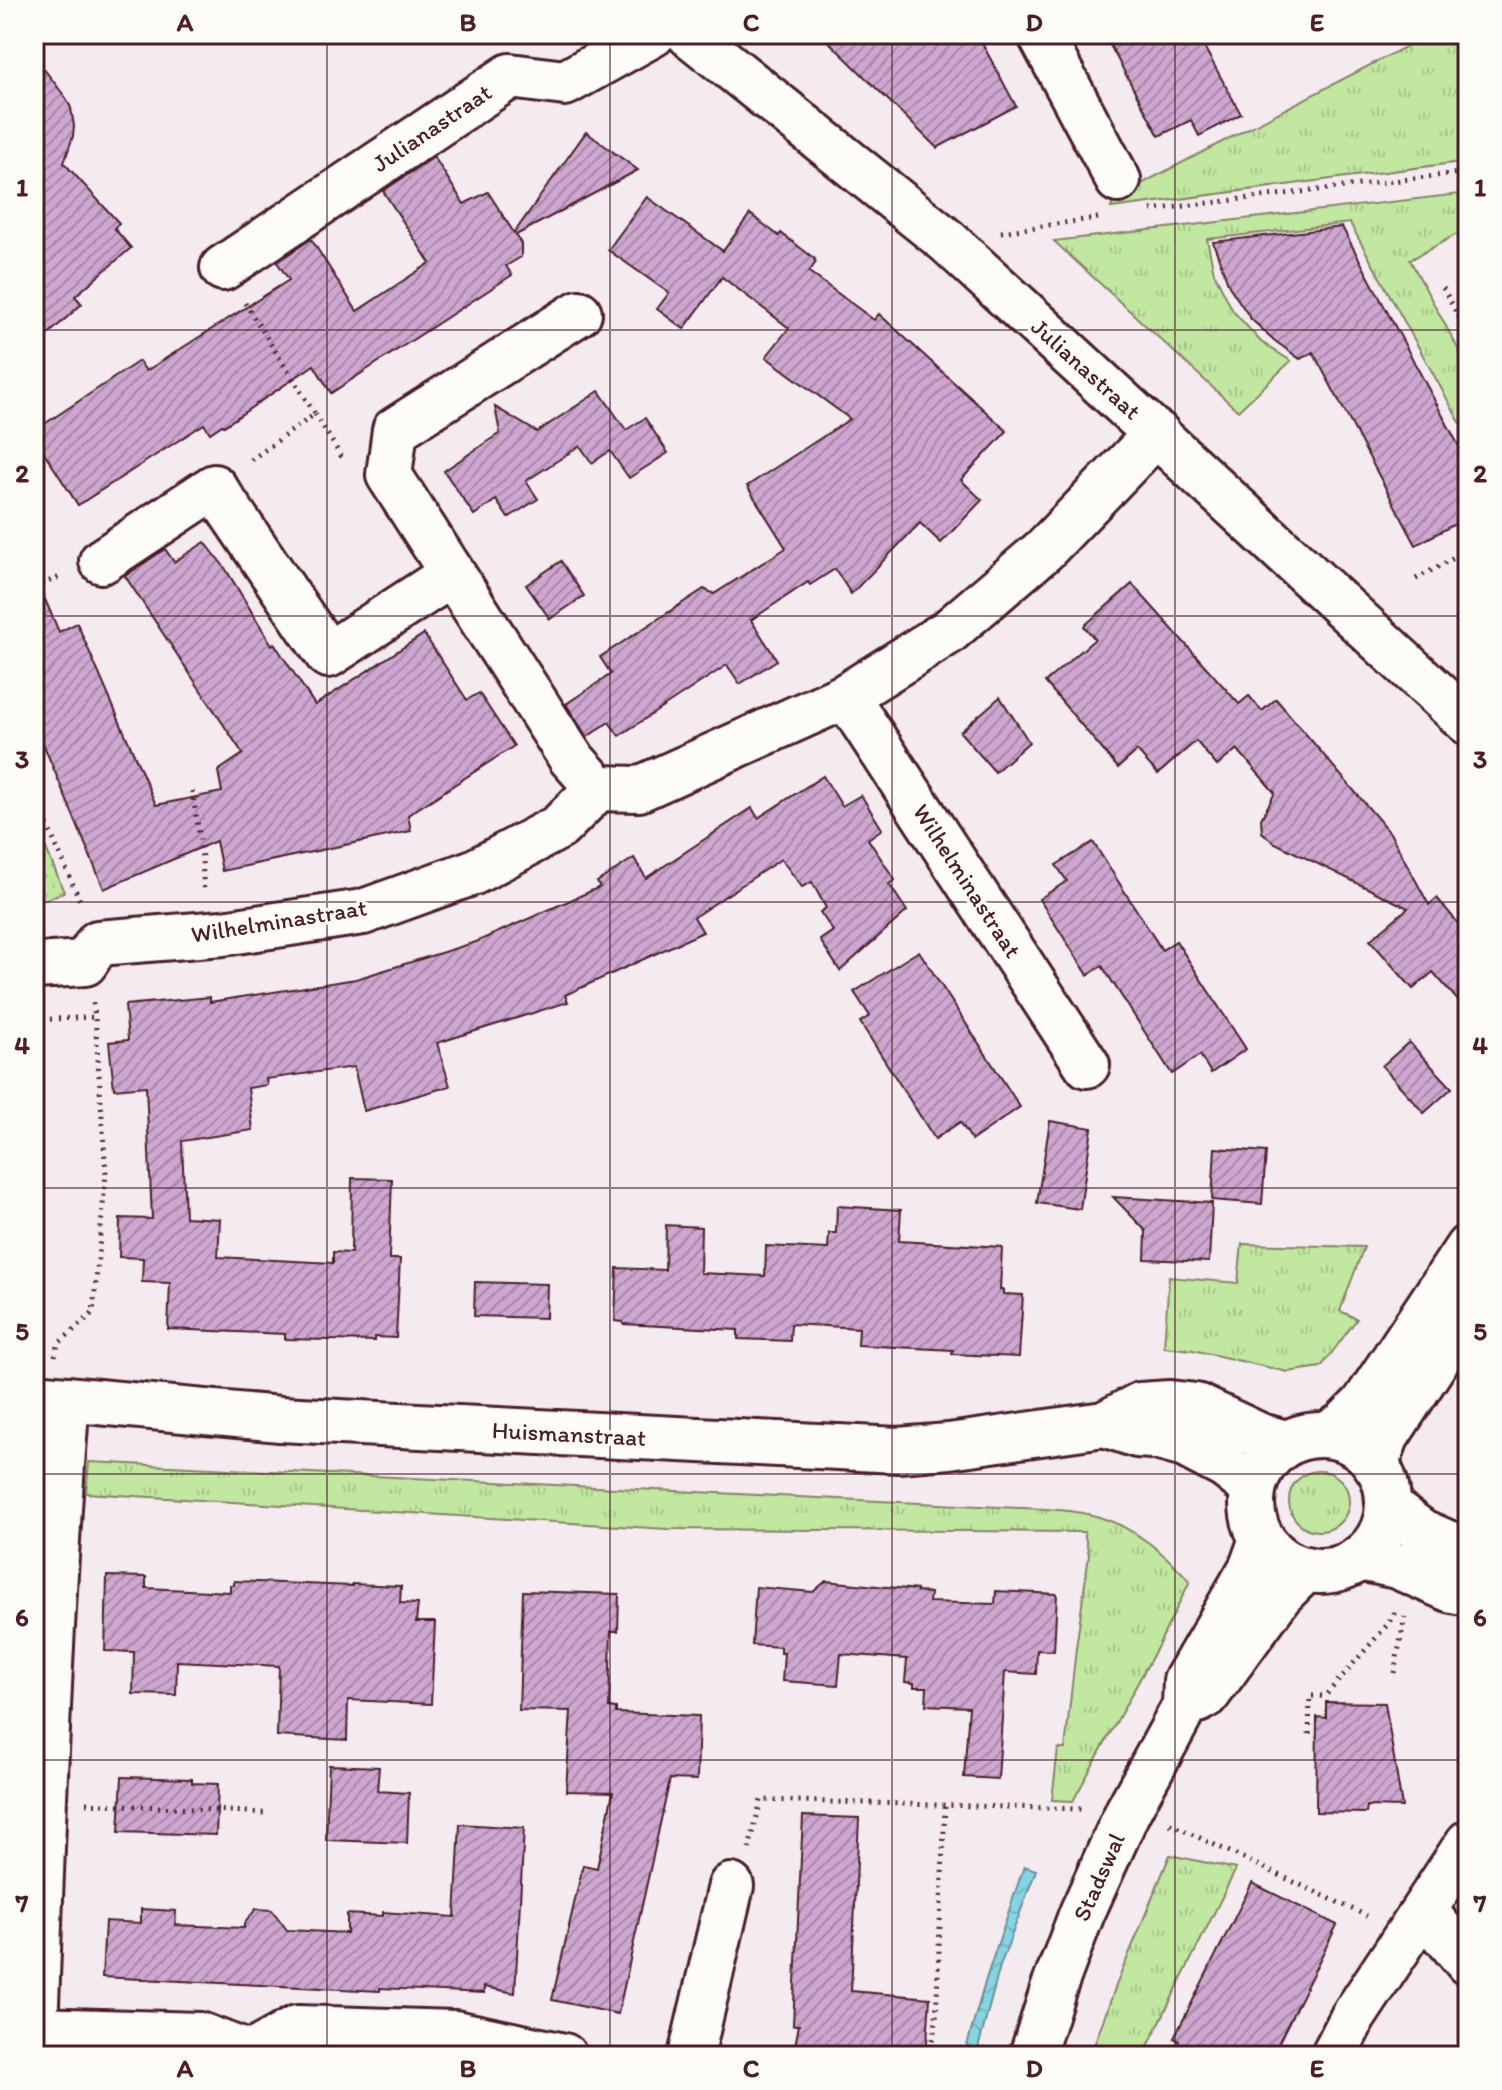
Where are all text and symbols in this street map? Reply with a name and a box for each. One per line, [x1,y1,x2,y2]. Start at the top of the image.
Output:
text: A [176,6,194,38]
text: B [460,6,477,38]
text: C [743,6,760,38]
text: D [1025,6,1043,38]
text: E [1310,6,1324,38]
street label: Julianastraat [367,77,497,178]
text: 1 [16,171,28,203]
text: 1 [1474,171,1486,203]
street label: Julianastraat [1025,312,1147,425]
text: 2 [15,457,29,489]
text: 2 [1473,457,1487,489]
text: 3 [15,743,29,775]
text: 3 [1473,743,1487,775]
street label: Wilhelminastraat [907,798,1028,963]
street label: Wilhelminastraat [189,892,369,949]
text: 4 [14,1029,30,1061]
text: 4 [1472,1029,1488,1061]
text: 5 [15,1315,29,1347]
text: 5 [1473,1315,1487,1347]
street label: Huismanstraat [491,1415,647,1452]
text: 6 [15,1601,29,1633]
text: 6 [1473,1601,1487,1633]
street label: Stadswal [1066,1828,1131,1925]
text: 7 [15,1887,29,1919]
text: 7 [1473,1887,1487,1919]
text: A [176,2052,194,2084]
text: B [460,2052,477,2084]
text: C [743,2052,760,2084]
text: D [1025,2052,1043,2084]
text: E [1310,2052,1324,2084]

